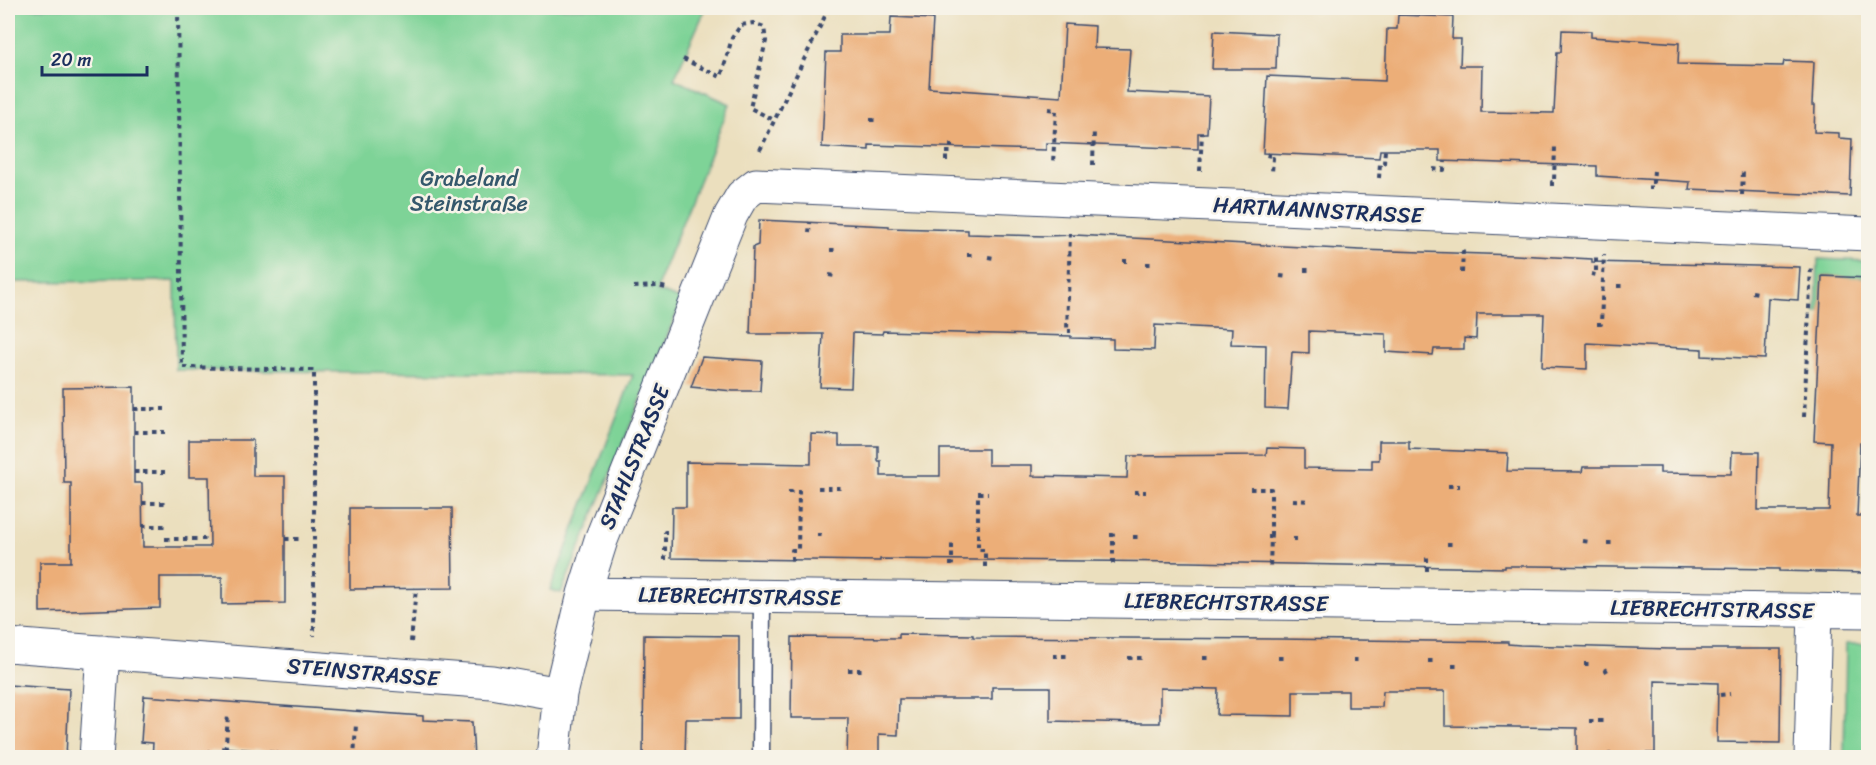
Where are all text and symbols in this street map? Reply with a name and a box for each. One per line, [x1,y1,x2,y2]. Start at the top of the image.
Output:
scale bar [42,39,147,77]
text: 20 m [51,44,91,76]
park label: Grabeland Steinstraße [410,159,528,223]
street label: HARTMANNSTRASSE [1212,185,1426,235]
street label: STAHLSTRASSE [587,377,681,535]
street label: LIEBRECHTSTRASSE [638,575,844,617]
street label: LIEBRECHTSTRASSE [1124,581,1330,623]
street label: LIEBRECHTSTRASSE [1610,588,1816,630]
street label: STEINSTRASSE [285,646,443,698]

